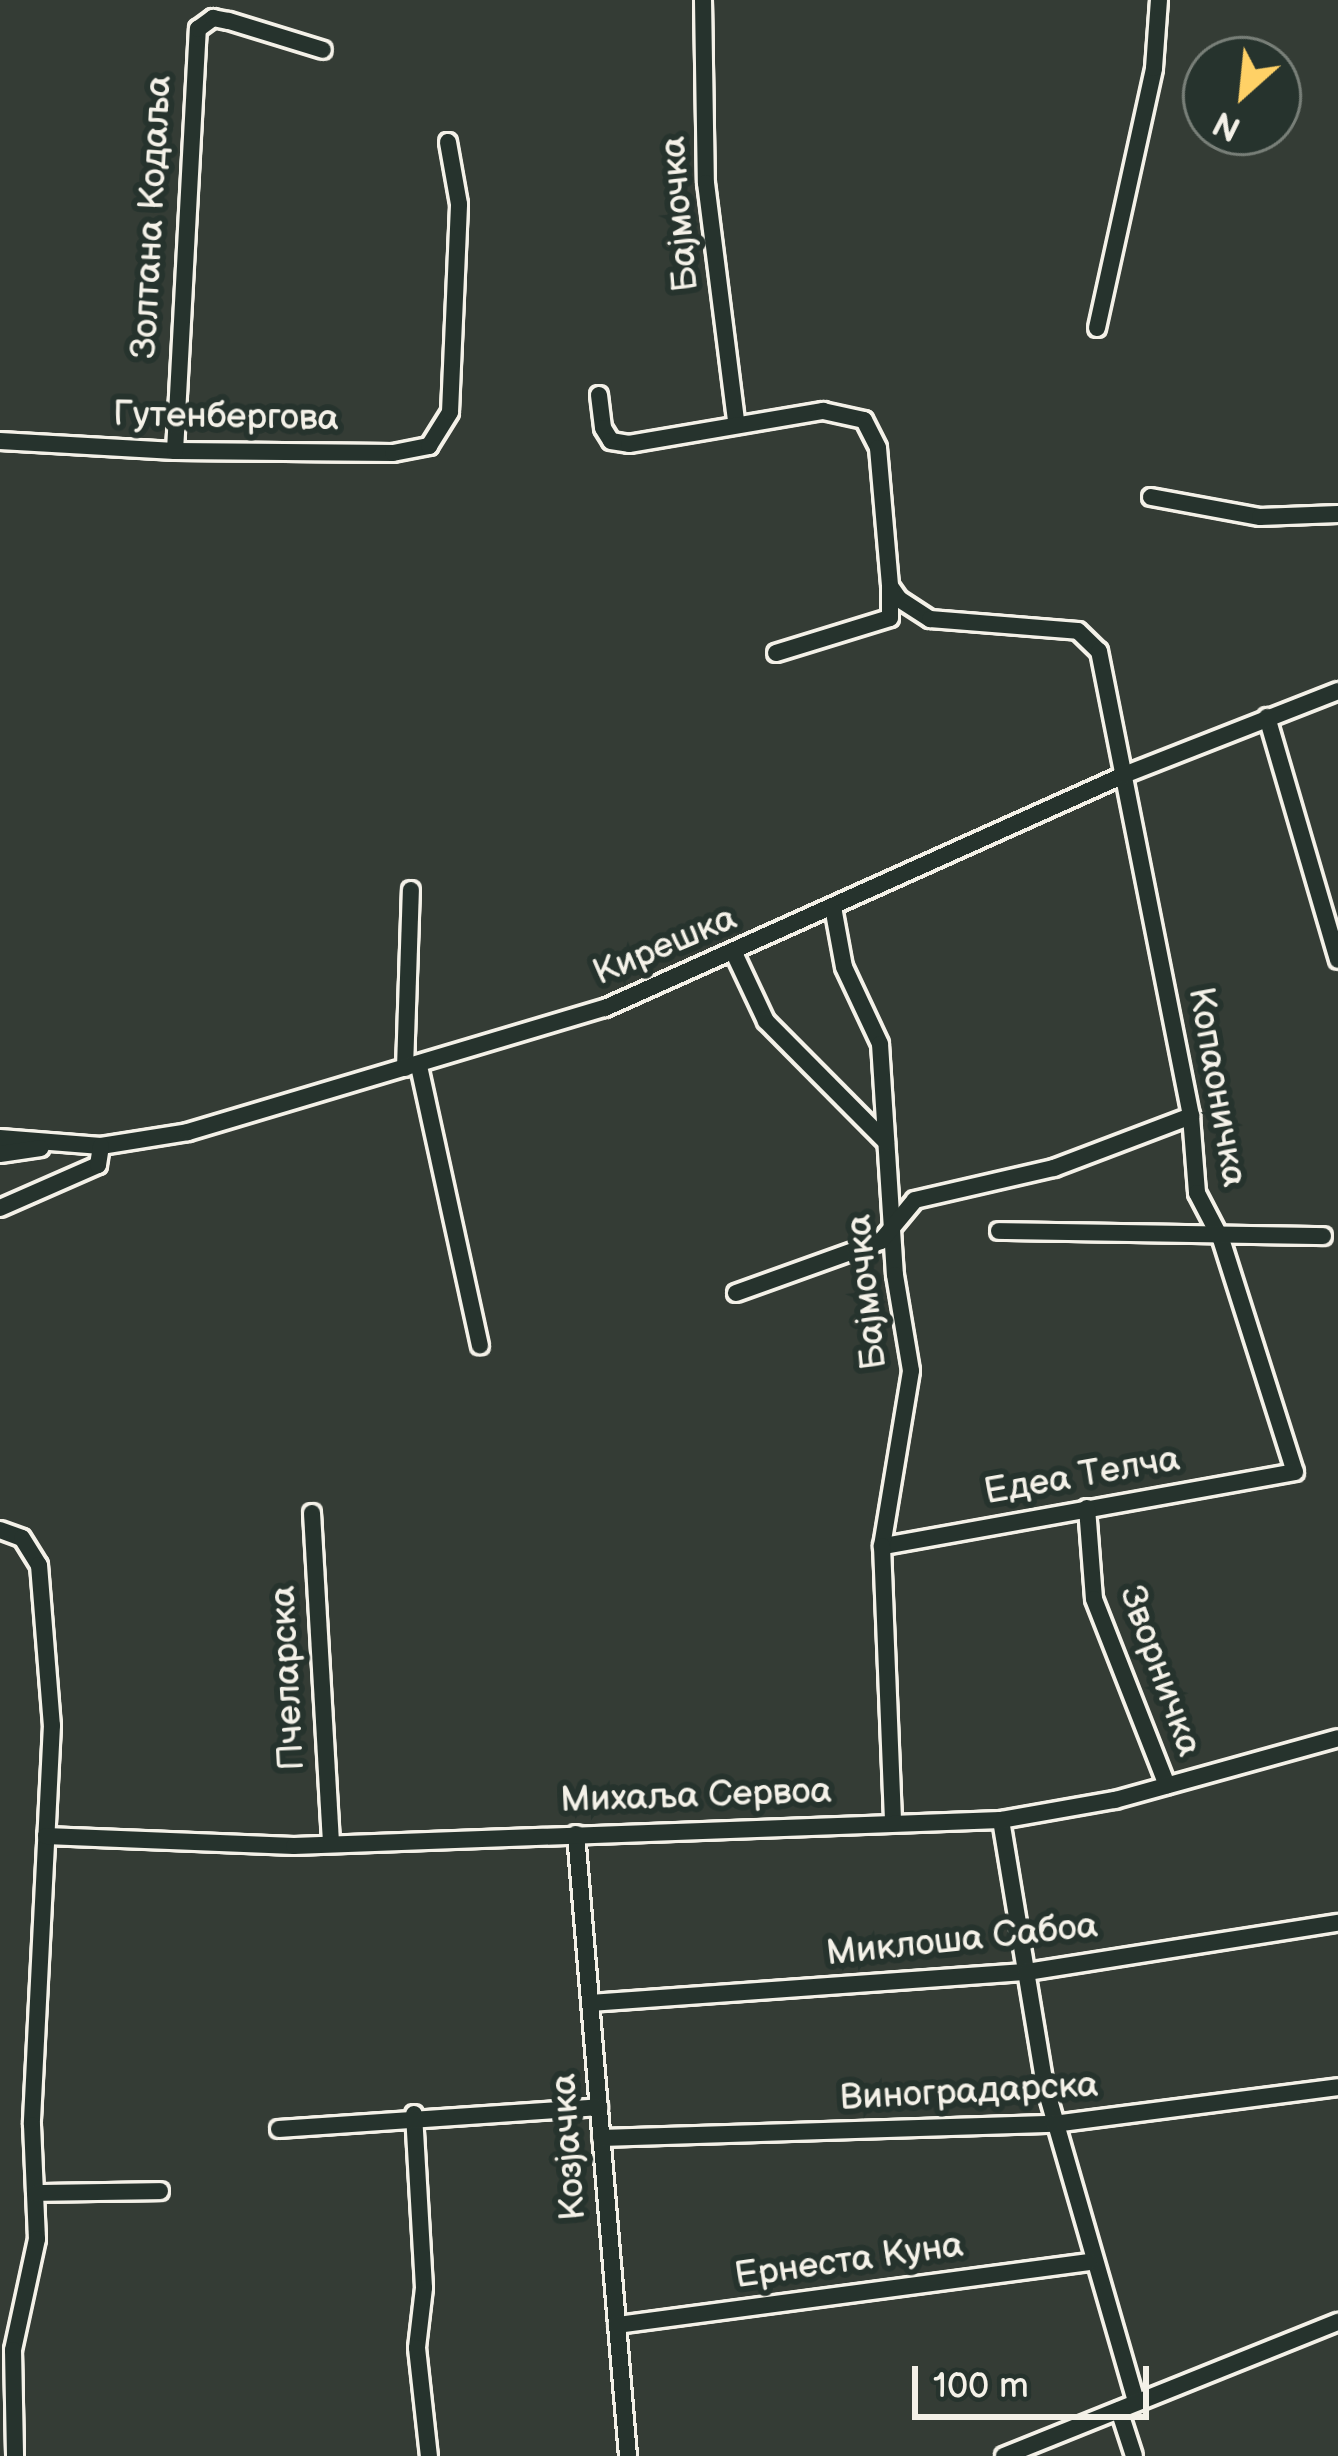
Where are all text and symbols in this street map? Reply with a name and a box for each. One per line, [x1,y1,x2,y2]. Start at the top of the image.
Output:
north arrow [1182,36,1302,156]
street label: Золтана Кодаља [123,74,181,360]
text: N [1207,102,1247,149]
street label: Бајмочка [652,135,708,293]
street label: Гутенбергова [113,393,339,441]
street label: Кирешка [587,897,743,995]
street label: Копаоничка [1178,984,1256,1190]
street label: Бајмочка [837,1212,897,1372]
street label: Едеа Телча [981,1438,1183,1514]
street label: Зворничка [1109,1580,1211,1762]
street label: Пчеларска [262,1584,314,1772]
street label: Михаља Сервоа [560,1770,832,1822]
street label: Миклоша Сабоа [824,1904,1100,1976]
street label: Виноградарска [839,2064,1099,2120]
street label: Козјачка [542,2072,596,2222]
street label: Ернеста Куна [732,2224,966,2298]
scale bar [918,2342,1155,2416]
text: 100 m [933,2365,1029,2408]

